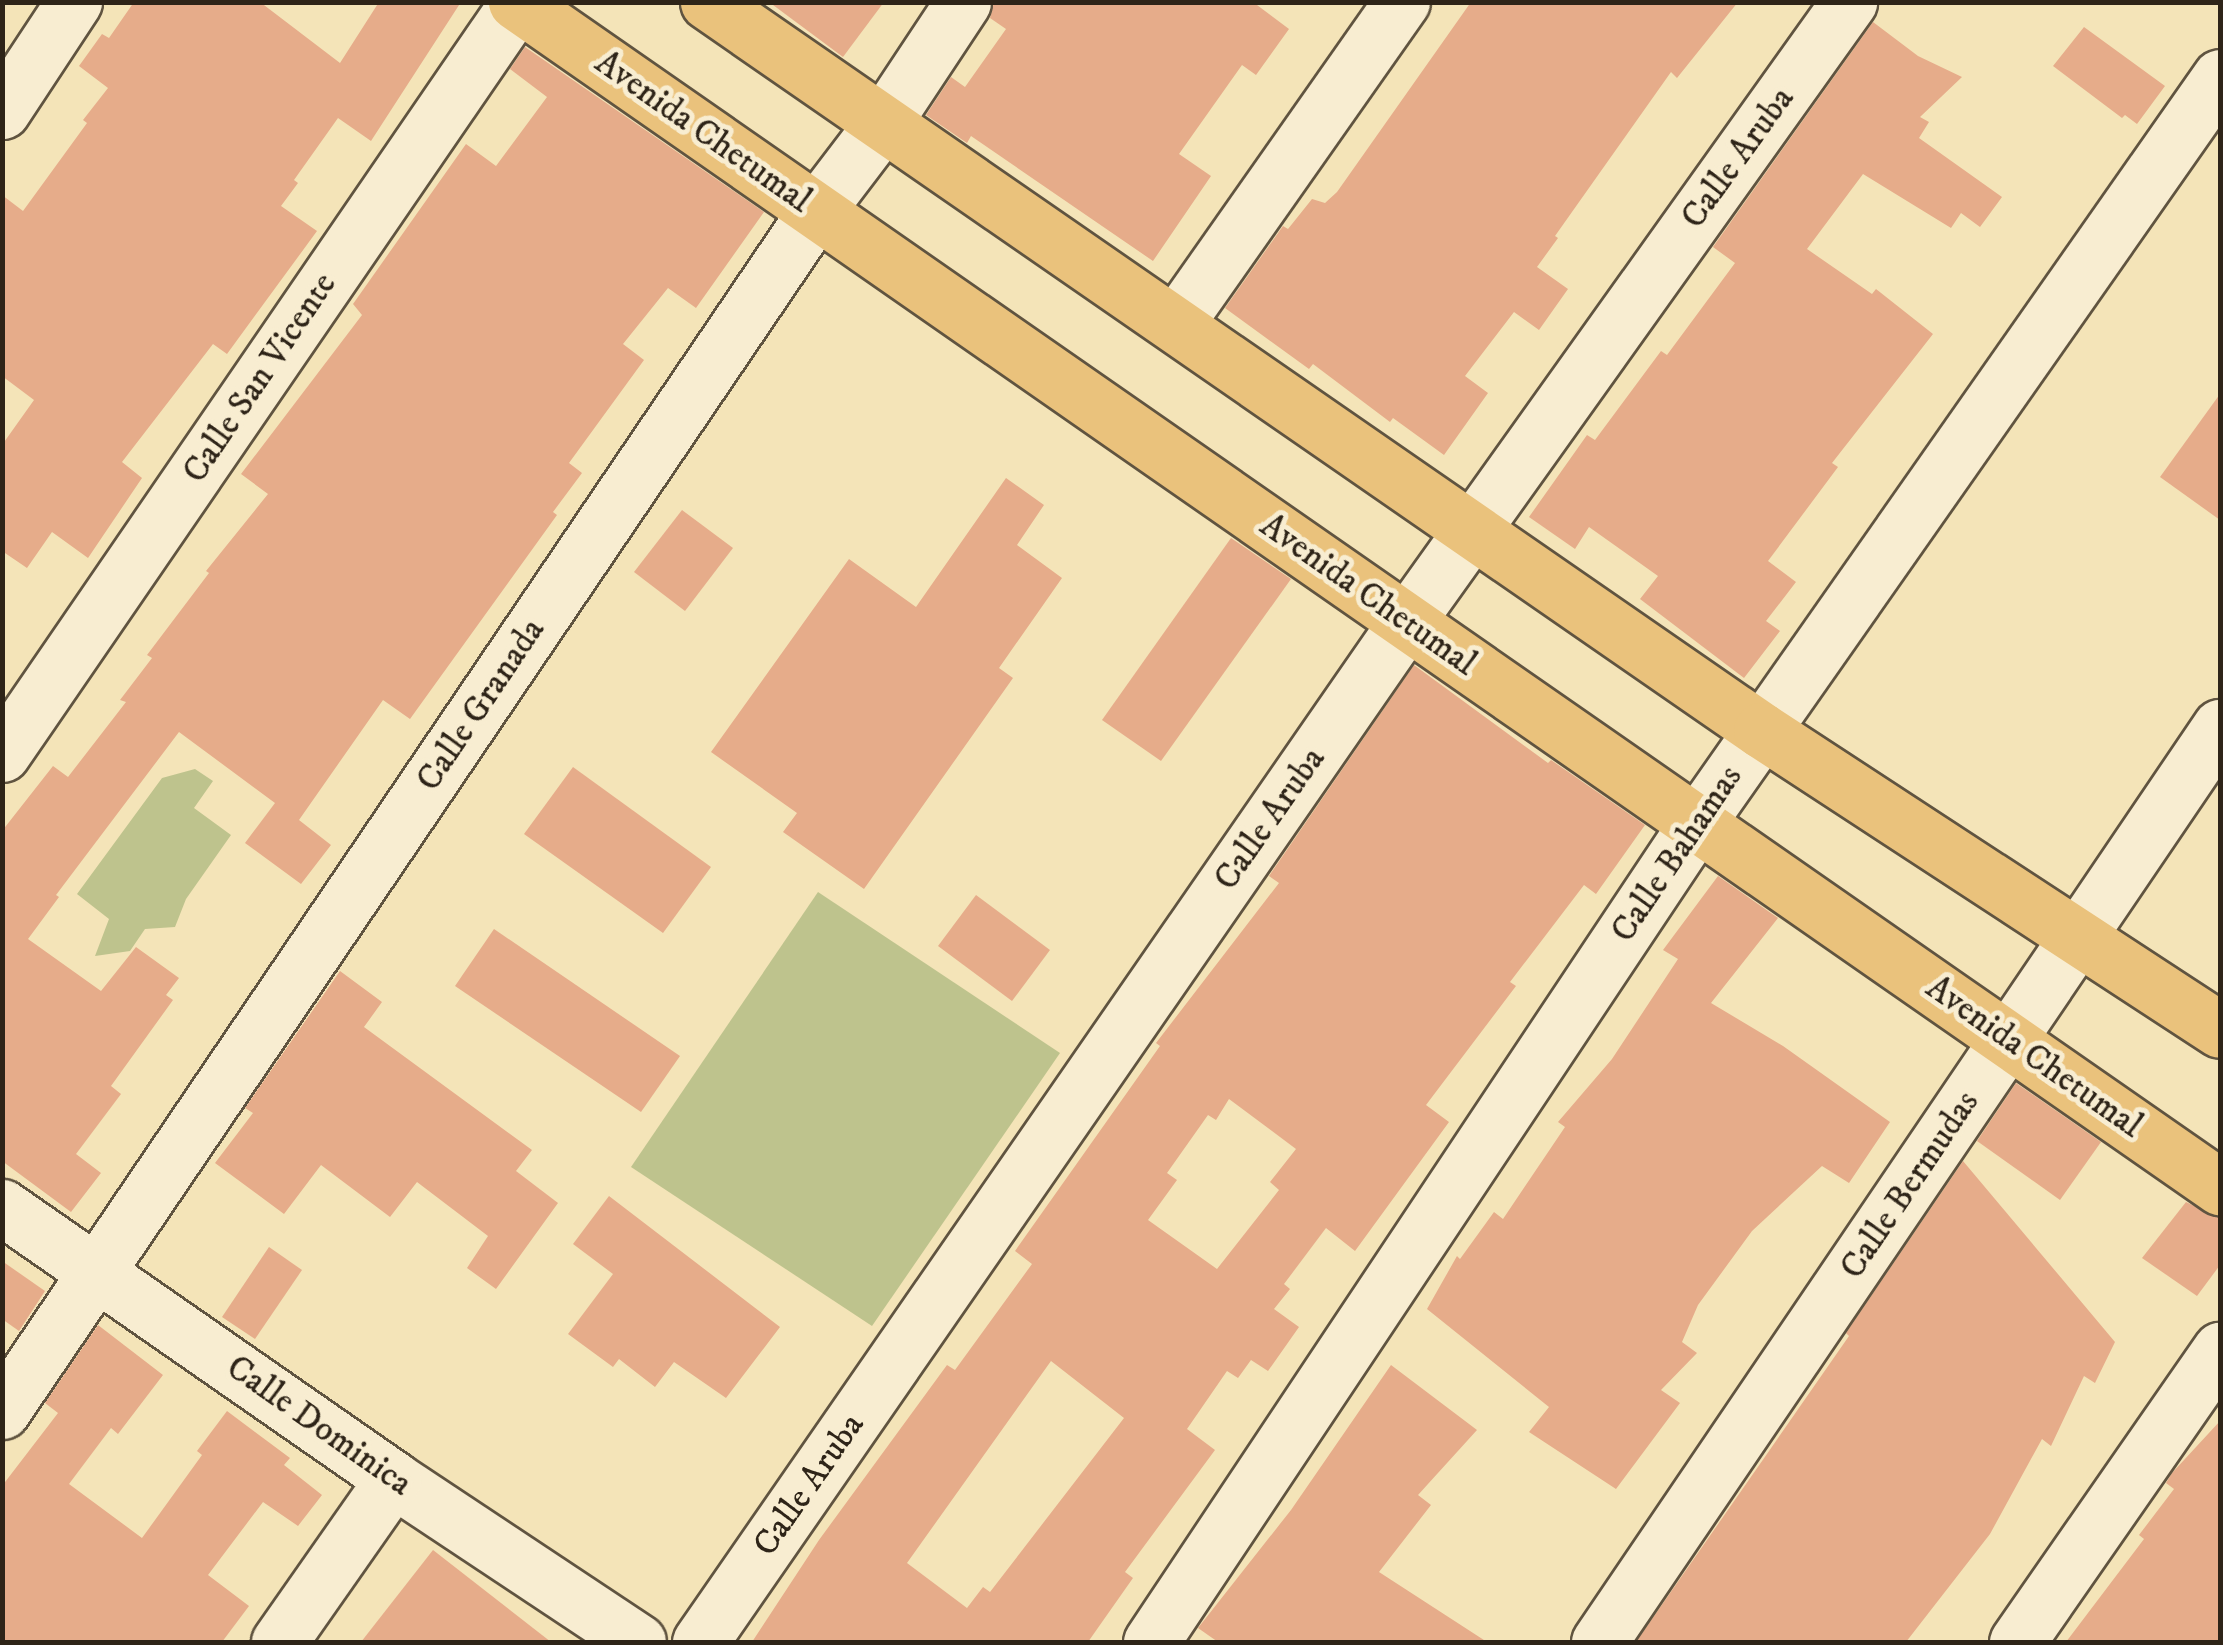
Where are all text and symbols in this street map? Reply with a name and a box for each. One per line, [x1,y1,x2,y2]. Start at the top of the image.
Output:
street label: Avenida Chetumal [587,42,819,222]
street label: Calle Aruba [1673,79,1803,237]
street label: Calle San Vicente [174,265,346,491]
street label: Avenida Chetumal [1252,505,1484,685]
street label: Calle Granada [408,611,554,799]
street label: Calle Aruba [1206,740,1334,898]
street label: Calle Bahamas [1603,758,1751,950]
street label: Avenida Chetumal [1918,967,2150,1147]
street label: Calle Bermudas [1832,1083,1988,1287]
street label: Calle Dominica [218,1347,420,1505]
street label: Calle Aruba [745,1406,873,1564]

